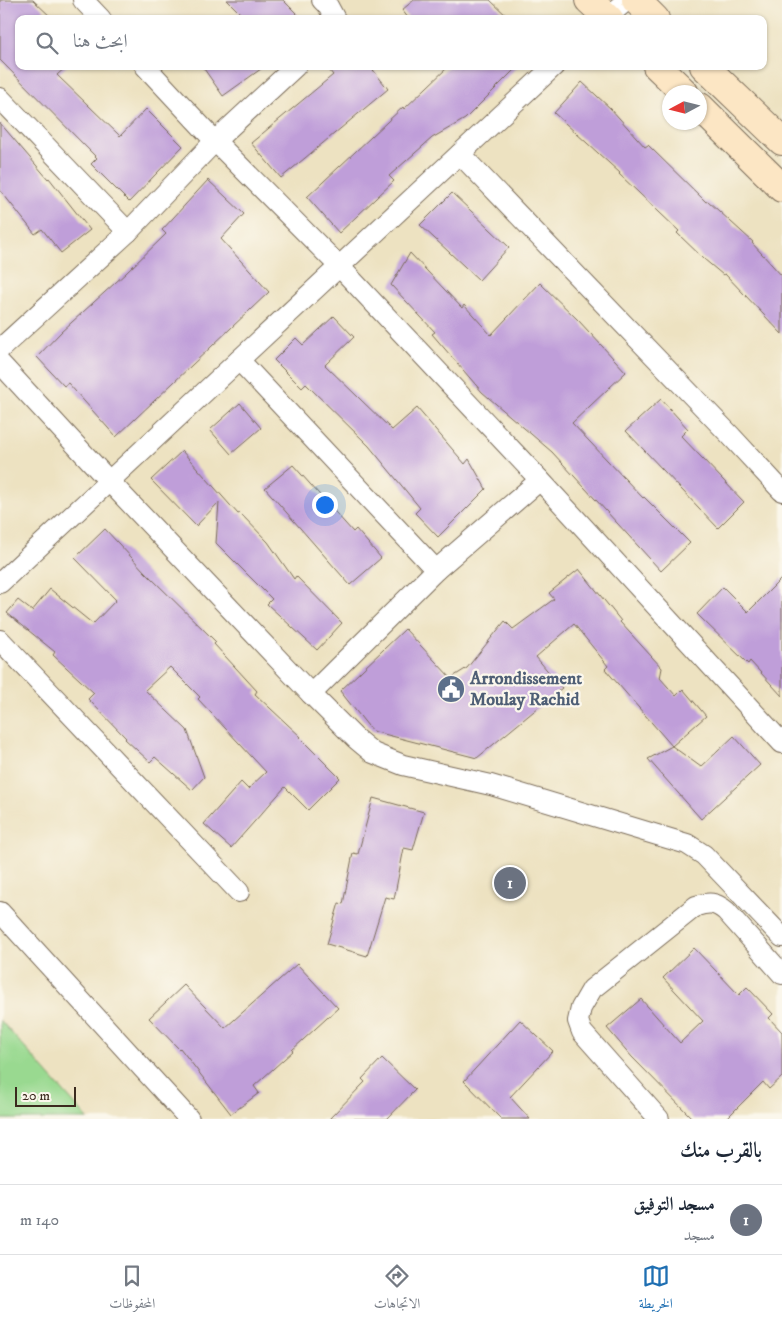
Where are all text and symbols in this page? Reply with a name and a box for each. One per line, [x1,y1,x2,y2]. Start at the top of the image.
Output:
search box [15,15,767,70]
icon: search [33,29,61,57]
text: ابحث هنا [73,30,128,53]
north arrow [662,85,707,130]
your location [312,492,338,518]
place label: Arrondissement Moulay Rachid [469,668,582,711]
public building icon: Arrondissement Moulay Rachid [436,674,466,704]
pin: 1 [494,864,526,902]
scale bar [15,1084,76,1107]
text: 20 m [22,1087,50,1105]
text: بالقرب منك [680,1138,762,1164]
text: مسجد التوفيق [633,1193,715,1216]
text: 140 m [20,1210,59,1230]
text: 1 [743,1210,749,1230]
text: مسجد [684,1225,715,1245]
tab: المحفوظات [109,1262,155,1317]
tab: الاتجاهات [374,1262,420,1317]
tab: الخريطة [639,1262,673,1317]

